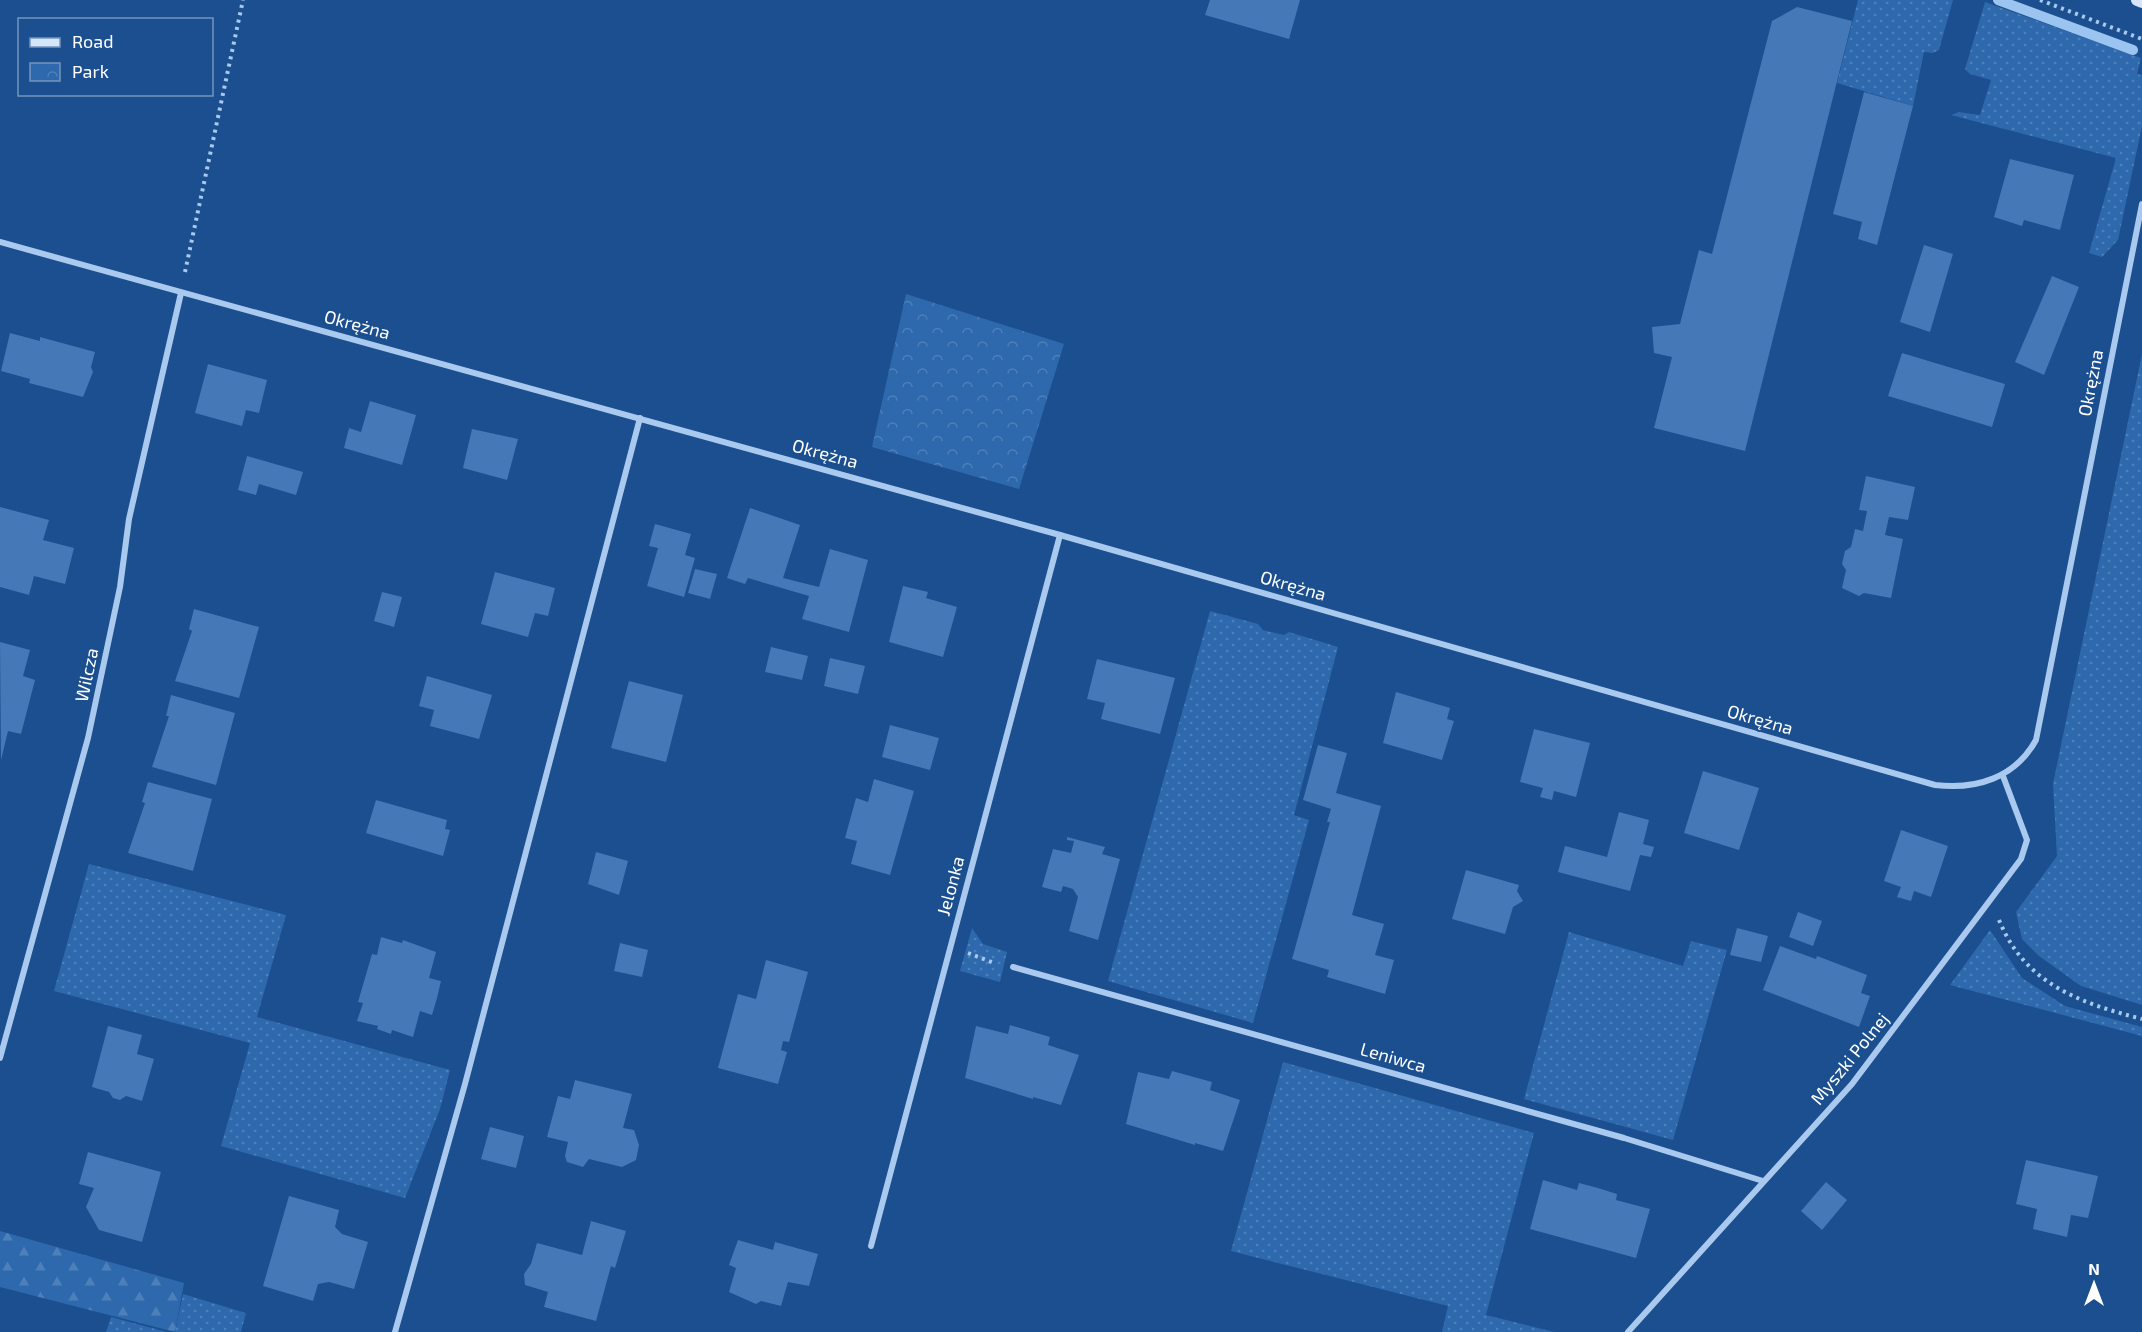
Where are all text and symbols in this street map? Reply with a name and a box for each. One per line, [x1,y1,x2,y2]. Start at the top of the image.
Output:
legend [18,18,213,96]
text: Road [72,30,113,52]
text: Park [72,60,109,82]
street label: Okrężna [322,305,393,343]
street label: Okrężna [2073,348,2107,418]
street label: Okrężna [790,434,861,472]
street label: Okrężna [1258,565,1329,605]
street label: Wilcza [70,646,102,704]
street label: Okrężna [1725,699,1796,739]
street label: Jelonka [932,854,969,918]
street label: Myszki Polnej [1805,1008,1893,1109]
street label: Leniwca [1358,1037,1429,1077]
north arrow [2064,1254,2124,1314]
text: N [2088,1259,2100,1278]

